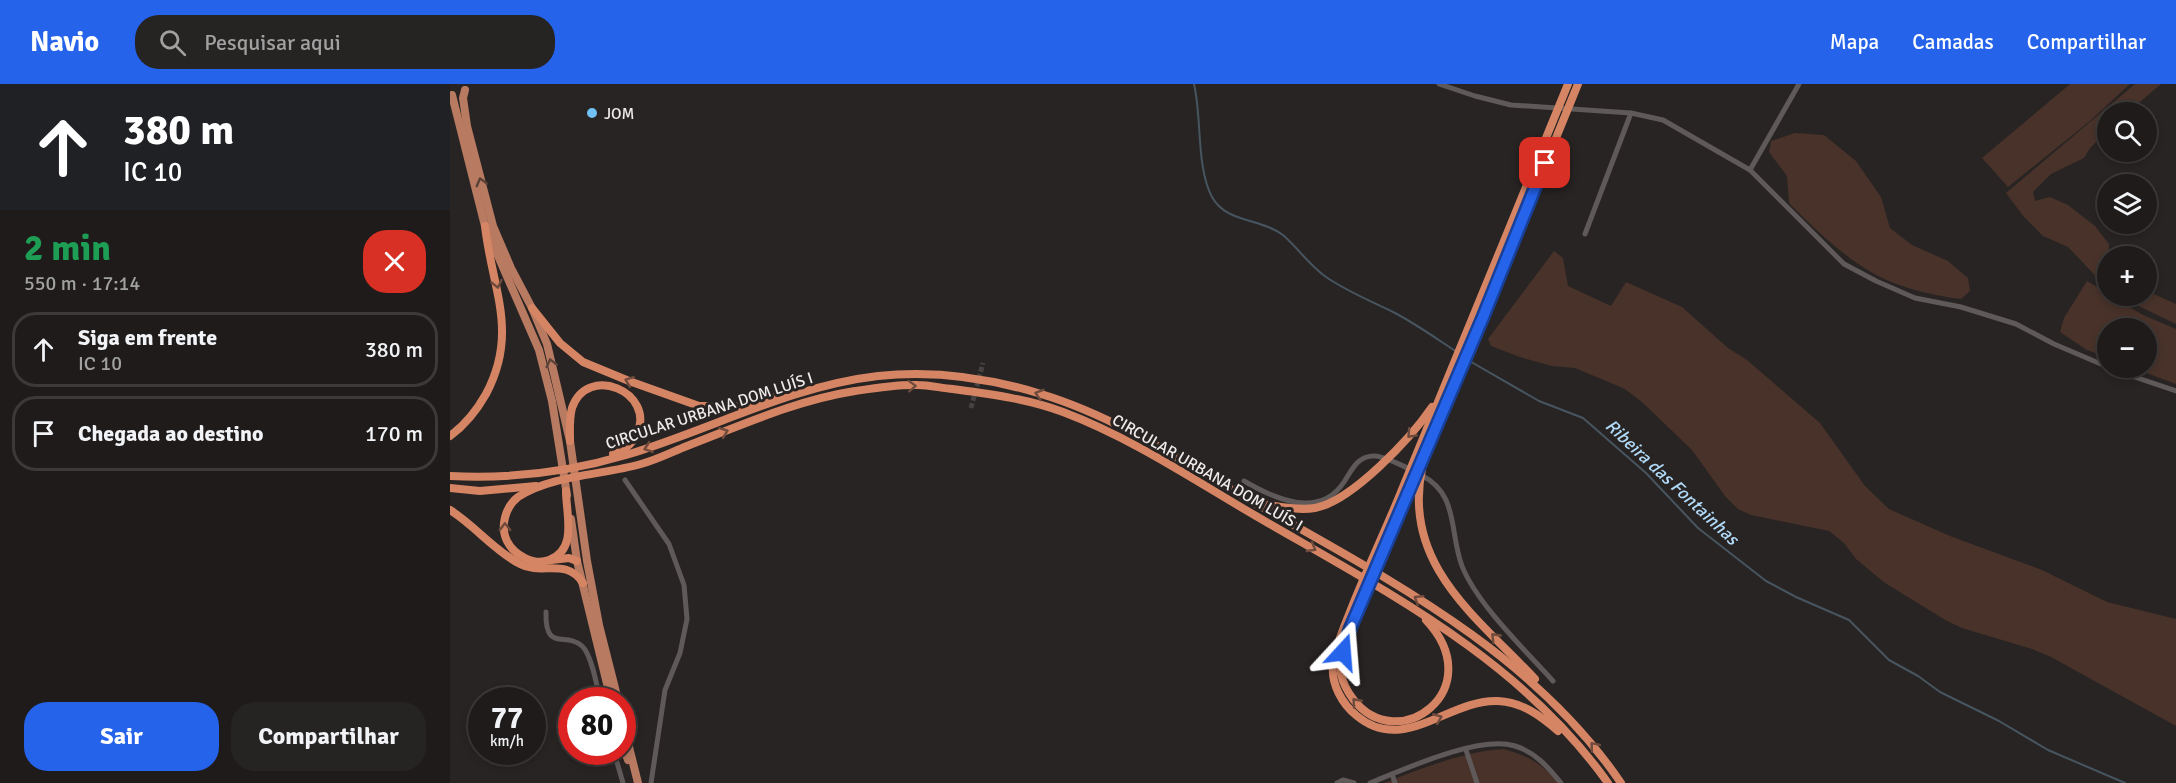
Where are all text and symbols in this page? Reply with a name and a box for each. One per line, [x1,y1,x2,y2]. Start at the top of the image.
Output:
search box [135,15,555,69]
text: Navio [30,25,99,59]
icon: search [156,26,189,59]
text: Pesquisar aqui [204,29,341,56]
text: Mapa [1830,29,1879,55]
text: Camadas [1912,29,1994,55]
text: Compartilhar [2027,29,2146,55]
map controls [2097,102,2157,378]
button: search [2097,102,2157,162]
place label: JOM [604,104,635,124]
text: 380 m [123,105,234,156]
marker: JOM [585,106,599,120]
icon: ahead [24,108,102,186]
pin [1519,137,1570,188]
icon: arrive [1528,146,1561,179]
text: IC 10 [123,156,182,189]
button: layers [2097,174,2157,234]
one-way arrow [476,177,489,187]
text: 2 min [24,226,111,271]
button: close [363,230,426,293]
button: + [2097,246,2157,306]
text: 550 m · 17:14 [24,271,140,296]
one-way arrow [489,278,502,288]
button: − [2097,318,2157,378]
text: Siga em frente [78,324,217,351]
icon: ahead [27,333,60,366]
text: 380 m [365,336,423,363]
text: IC 10 [78,351,122,376]
one-way arrow [546,359,559,369]
street label: CIRCULAR URBANA DOM LUÍS I [603,368,816,454]
one-way arrow [624,375,634,388]
one-way arrow [908,379,917,392]
one-way arrow [1035,389,1045,401]
street label: CIRCULAR URBANA DOM LUÍS I [1109,410,1306,536]
water label: Ribeira das Fontainhas [1601,415,1745,551]
icon: arrive [27,417,60,450]
text: Chegada ao destino [78,420,264,447]
text: 170 m [365,420,423,447]
one-way arrow [1407,426,1418,437]
one-way arrow [718,427,729,439]
one-way arrow [643,440,654,453]
one-way arrow [499,522,511,531]
one-way arrow [1306,541,1316,553]
one-way arrow [1414,594,1424,606]
position arrow [1311,620,1375,684]
one-way arrow [1492,634,1503,645]
speed limit sign: 80 [558,687,636,765]
one-way arrow [1352,698,1363,708]
text: 77 [491,700,523,737]
button: Sair [24,702,219,771]
button: Compartilhar [231,702,426,771]
one-way arrow [1432,713,1443,725]
text: km/h [490,732,524,750]
one-way arrow [1590,742,1601,753]

